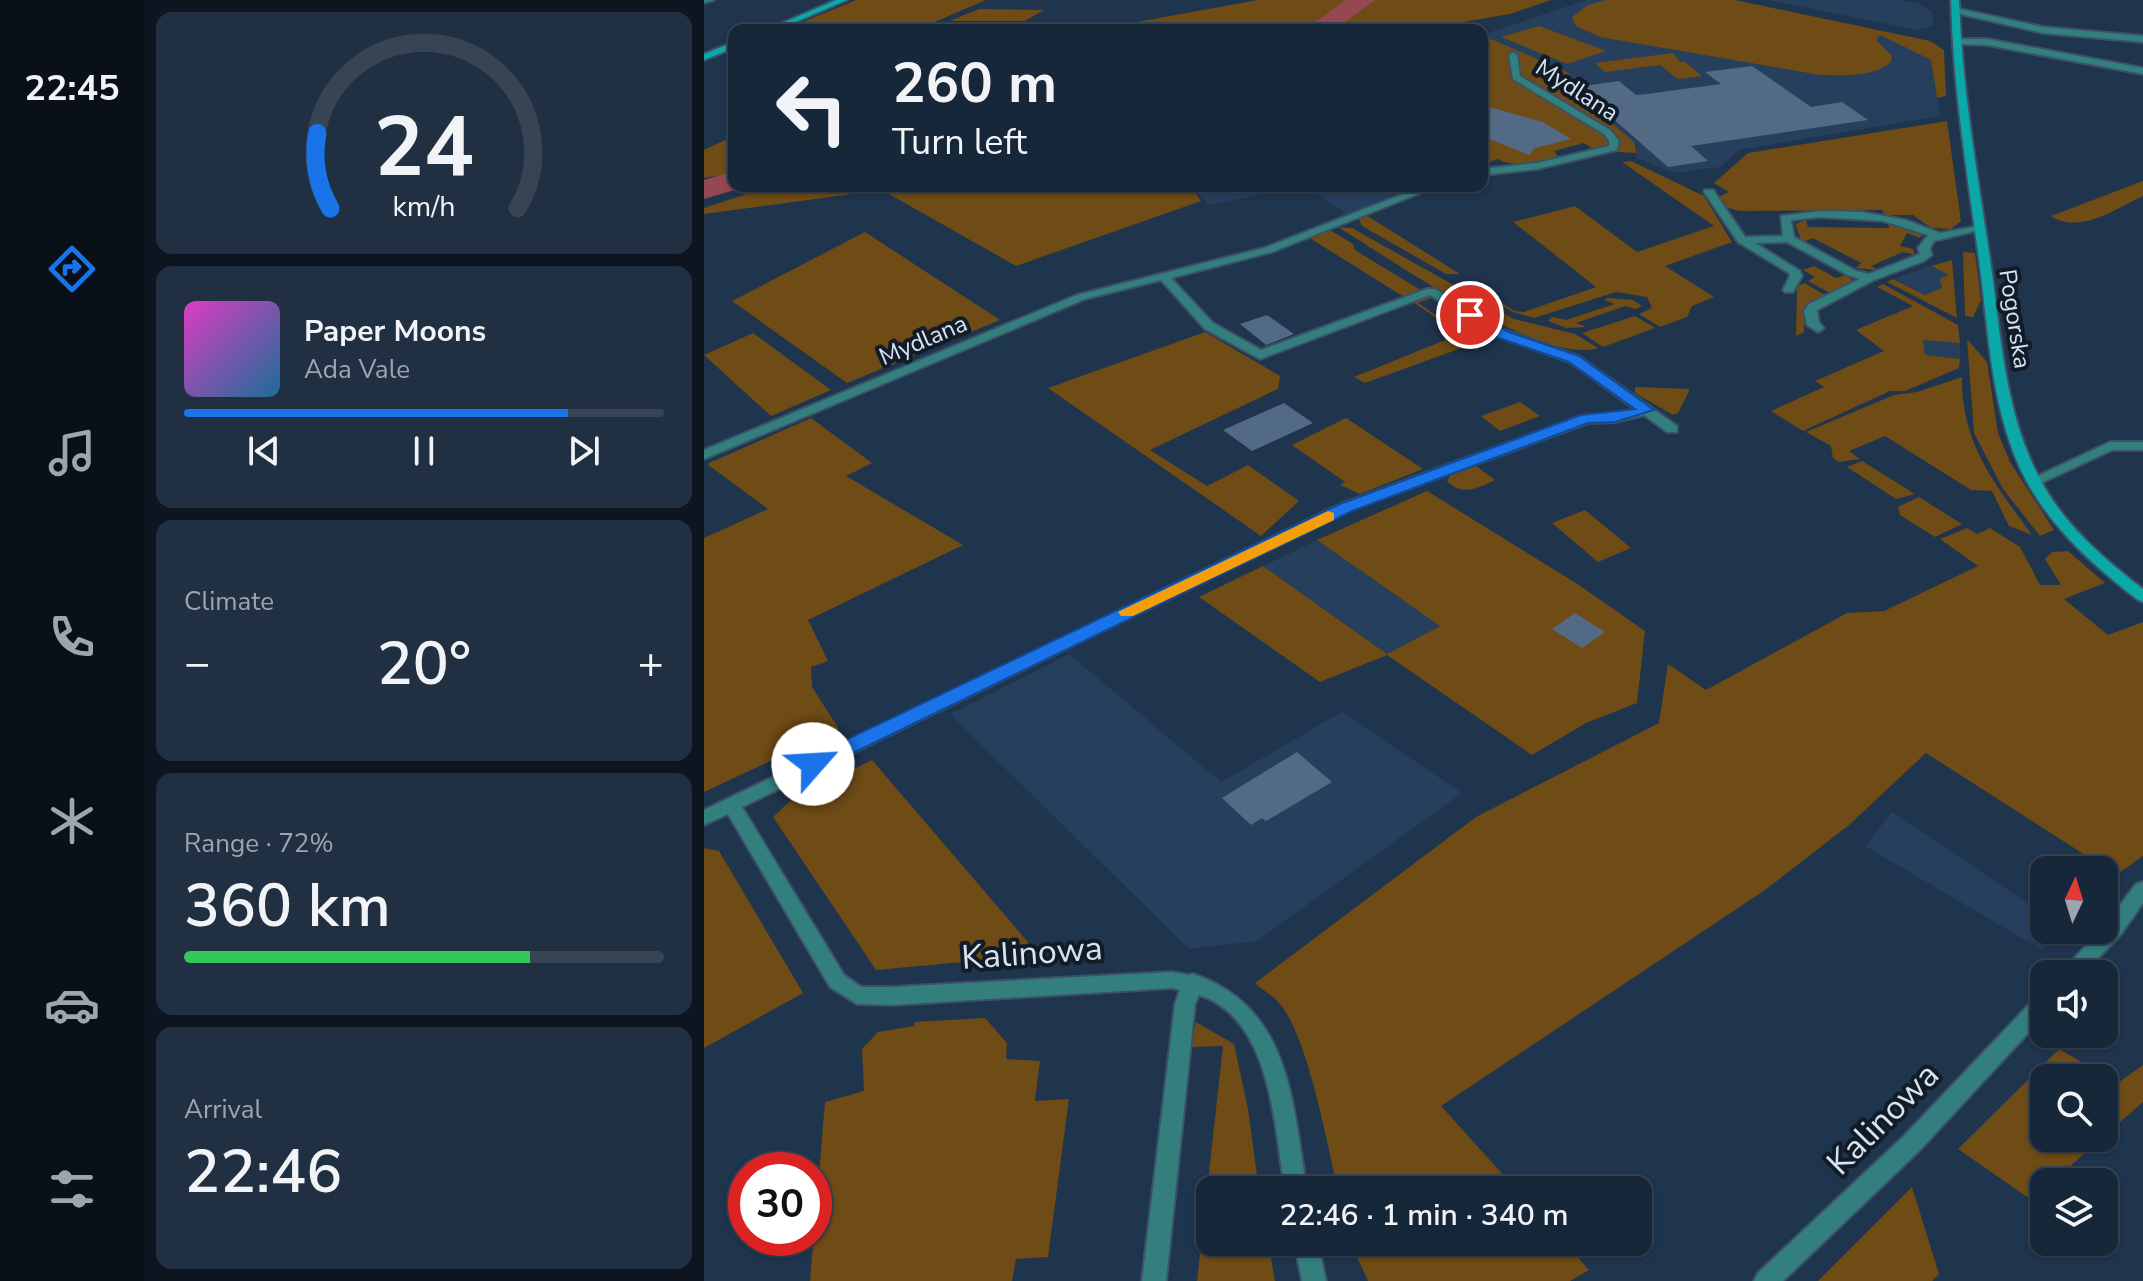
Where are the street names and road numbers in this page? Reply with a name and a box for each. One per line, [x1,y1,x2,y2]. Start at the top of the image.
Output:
street label: Mydlana [1529,51,1625,129]
street label: Pogorska [1991,267,2039,371]
street label: Mydlana [874,307,972,373]
street label: Kalinowa [960,925,1104,981]
street label: Kalinowa [1817,1053,1949,1185]

